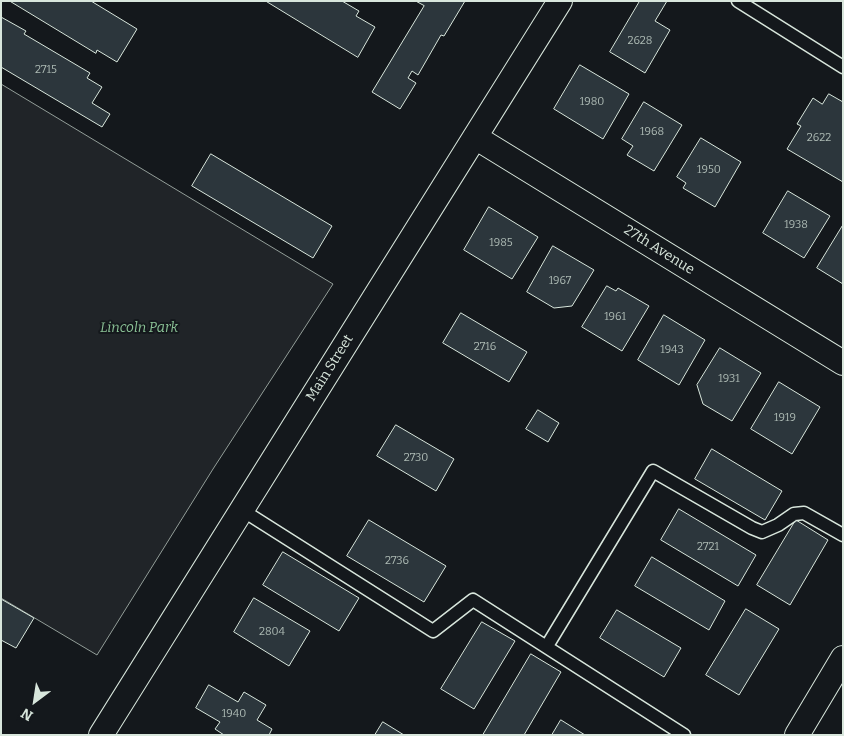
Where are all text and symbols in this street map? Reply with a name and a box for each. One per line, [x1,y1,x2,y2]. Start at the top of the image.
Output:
house number: 2628 [628,34,652,48]
house number: 2715 [35,63,57,77]
house number: 1980 [580,95,604,109]
house number: 1968 [640,125,664,139]
house number: 2622 [807,131,831,145]
house number: 1950 [697,163,721,177]
house number: 1938 [784,218,808,232]
street label: 27th Avenue [621,222,697,278]
house number: 1985 [489,236,513,250]
house number: 1967 [549,274,571,288]
house number: 1961 [604,310,626,324]
park label: Lincoln Park [100,320,178,336]
street label: Main Street [303,332,357,404]
house number: 2716 [474,340,496,354]
house number: 1943 [660,343,684,357]
house number: 1931 [718,372,740,386]
house number: 1919 [774,411,796,425]
house number: 2730 [404,451,428,465]
house number: 2721 [697,540,719,554]
house number: 2736 [385,554,409,568]
house number: 2804 [259,625,285,639]
north arrow [10,676,60,726]
text: N [18,704,36,724]
house number: 1940 [222,707,246,721]

